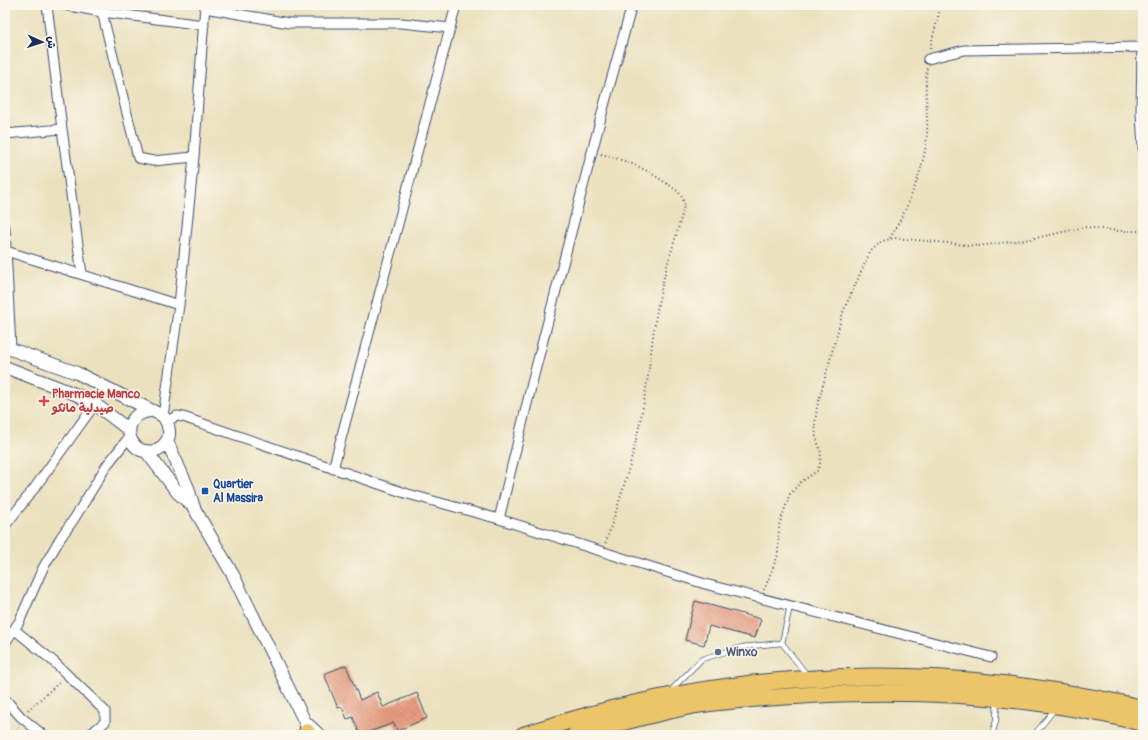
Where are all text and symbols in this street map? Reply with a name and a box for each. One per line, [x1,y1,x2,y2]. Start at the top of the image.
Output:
north arrow [22,22,62,62]
text: ش [45,36,58,49]
place label: Pharmacie Manco صيدلية مانكو [51,387,141,416]
marker: Pharmacie Manco صيدلية مانكو [39,396,49,406]
place label: Quartier Al Massira [213,477,264,506]
marker: Quartier Al Massira [200,486,210,496]
place label: Winxo [726,645,758,660]
marker: Winxo [713,647,723,657]

